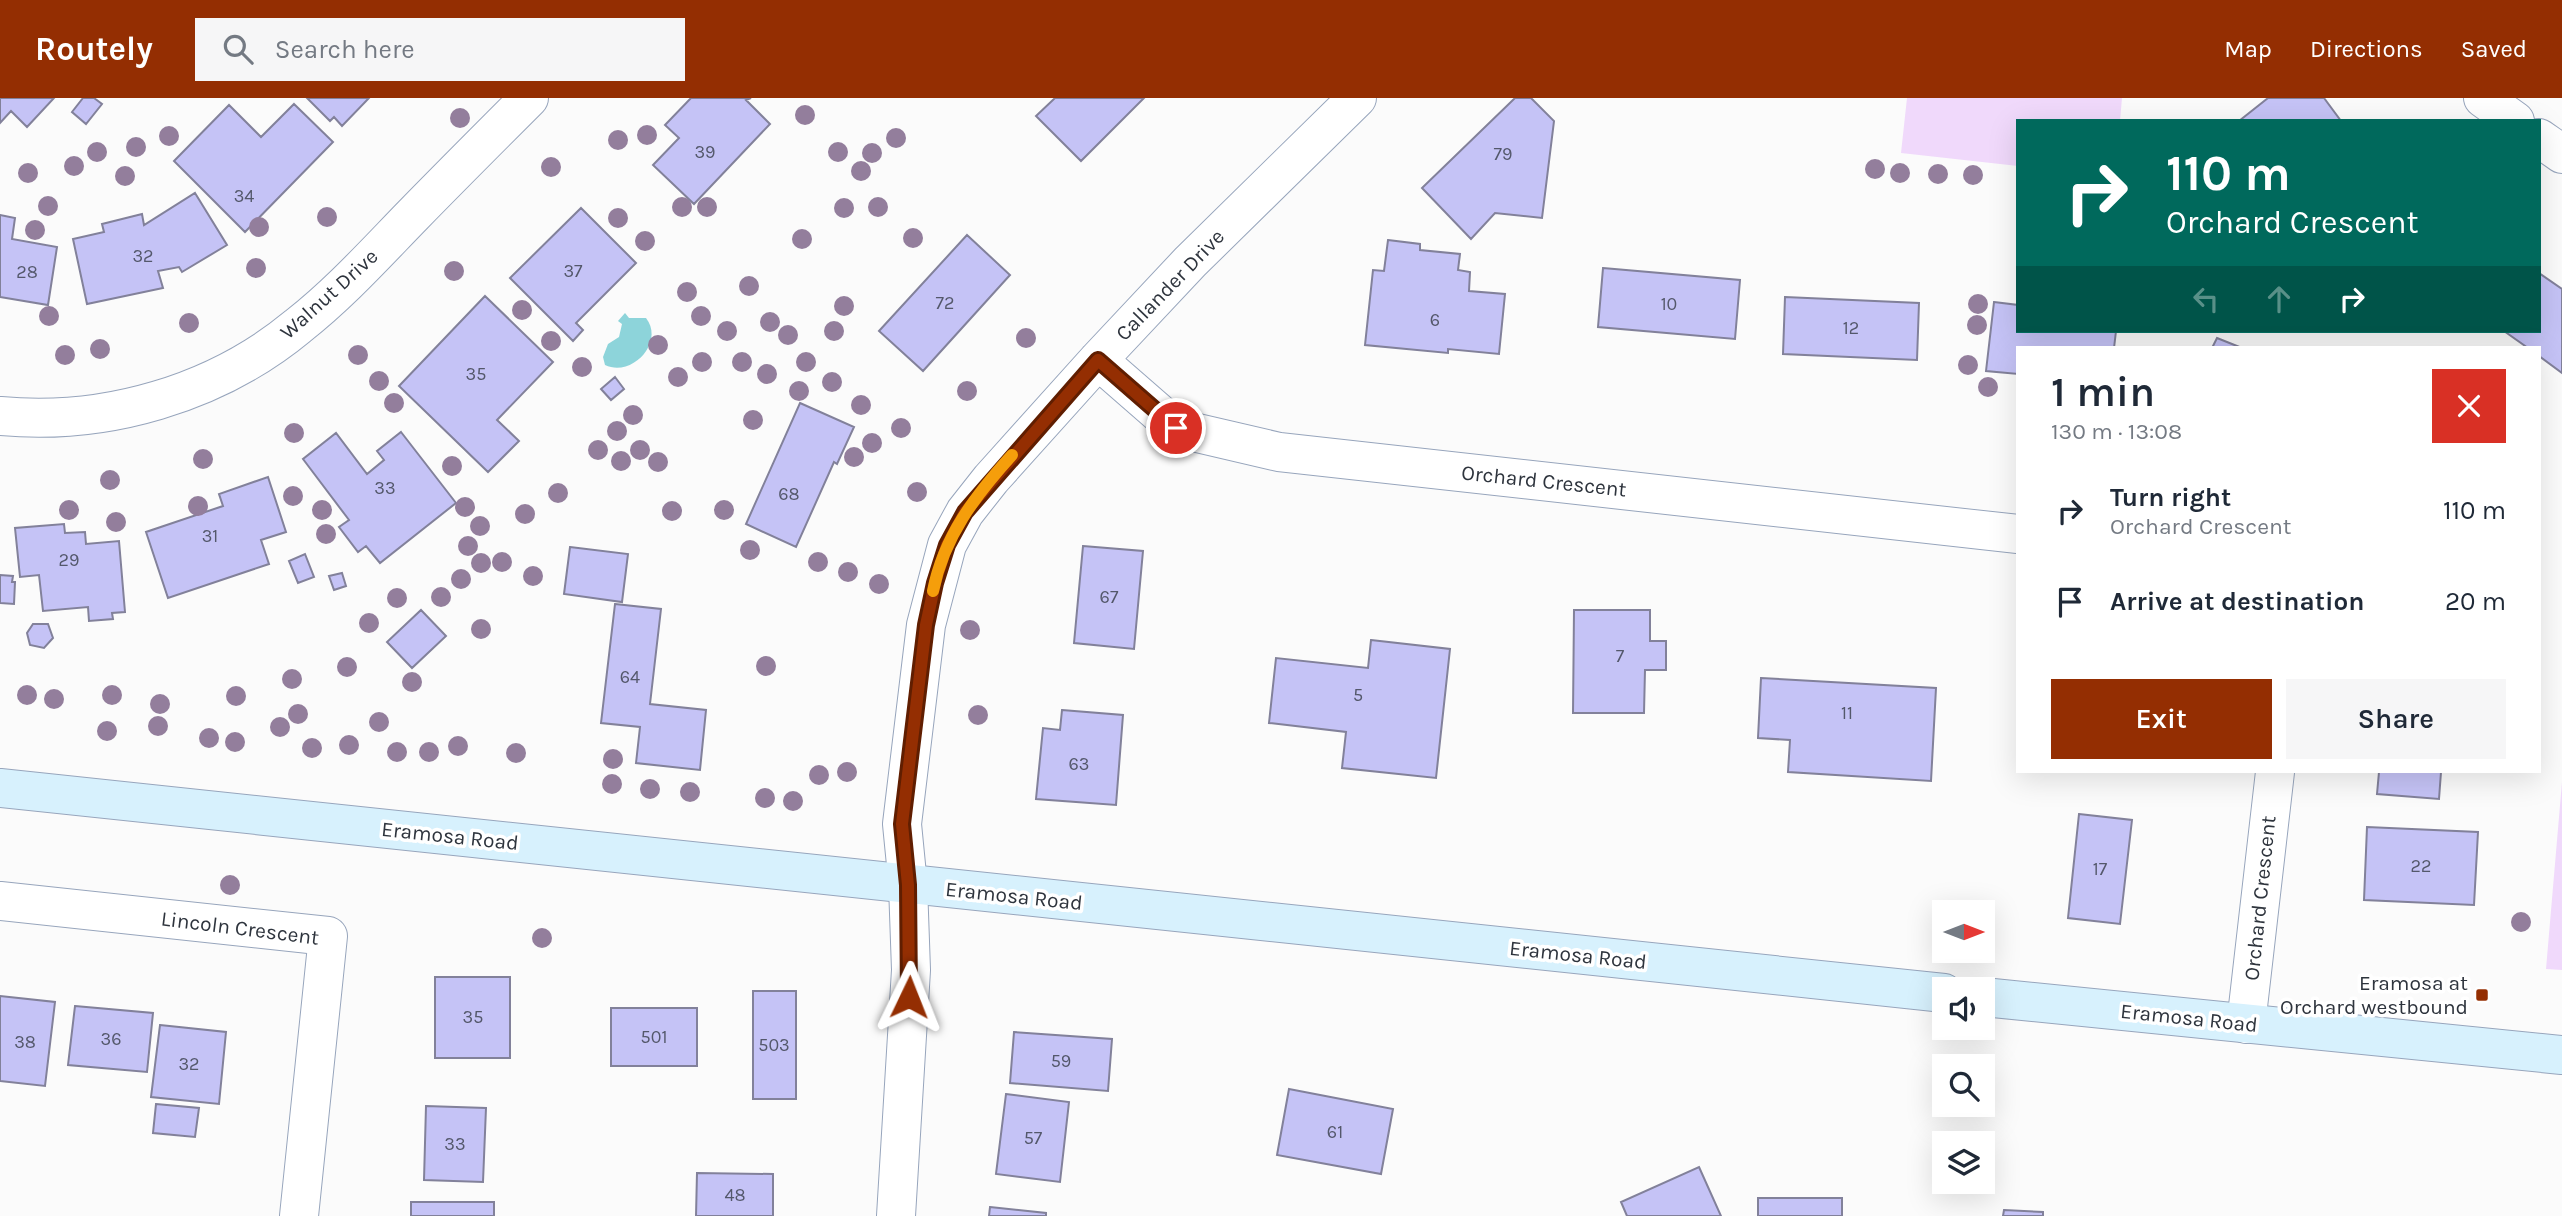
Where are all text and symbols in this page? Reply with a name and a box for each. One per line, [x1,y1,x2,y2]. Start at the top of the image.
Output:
search box [195,18,685,81]
text: Routely [35,30,153,68]
icon: search [219,30,257,68]
text: Search here [275,34,415,65]
text: Map [2224,35,2272,63]
text: Directions [2310,35,2423,63]
text: Saved [2461,35,2527,63]
house number: 39 [694,141,716,163]
house number: 79 [1494,143,1512,165]
text: 110 m [2166,145,2291,202]
icon: right [2051,147,2142,238]
house number: 34 [234,185,254,207]
text: Orchard Crescent [2166,204,2419,241]
street label: Callander Drive [1111,224,1229,346]
street label: Walnut Drive [275,244,383,344]
house number: 32 [132,245,154,267]
house number: 37 [563,260,583,282]
house number: 28 [16,261,38,283]
icon: left [2187,280,2225,318]
icon: ahead [2260,280,2298,318]
icon: right [2333,280,2371,318]
house number: 72 [936,292,954,314]
house number: 10 [1661,293,1677,315]
house number: 6 [1430,309,1440,331]
house number: 12 [1843,317,1859,339]
house number: 35 [466,363,486,385]
text: 1 min [2051,367,2155,417]
button: close [2432,369,2506,443]
pin [1146,398,1206,458]
icon: arrive [1157,409,1195,447]
text: 130 m · 13:08 [2051,418,2182,445]
street label: Orchard Crescent [1460,460,1628,502]
house number: 33 [374,477,396,499]
text: Turn right [2110,482,2231,513]
house number: 68 [778,483,800,505]
icon: right [2051,492,2089,530]
text: 110 m [2443,495,2506,526]
text: Orchard Crescent [2110,513,2292,540]
house number: 31 [202,525,218,547]
house number: 29 [59,549,79,571]
icon: arrive [2051,583,2089,621]
house number: 67 [1100,586,1119,608]
text: Arrive at destination [2110,586,2364,617]
text: 20 m [2445,586,2506,617]
house number: 7 [1616,645,1625,667]
house number: 64 [620,666,640,688]
button: Exit [2051,679,2272,759]
button: Share [2286,679,2506,759]
house number: 5 [1353,684,1363,706]
house number: 11 [1841,702,1853,724]
house number: 63 [1069,753,1089,775]
street label: Orchard Crescent [2239,814,2281,982]
street label: Eramosa Road [380,817,520,855]
house number: 22 [2411,855,2431,877]
house number: 17 [2093,858,2108,880]
street label: Eramosa Road [944,877,1084,915]
north arrow [1932,900,1995,962]
map controls [1932,900,1995,1194]
street label: Lincoln Crescent [160,906,321,950]
street label: Eramosa Road [1508,936,1648,974]
position arrow [872,960,946,1034]
place label: Eramosa at Orchard westbound [2280,971,2468,1019]
button: sound [1932,977,1995,1040]
marker: Eramosa at Orchard westbound [2474,987,2490,1003]
street label: Eramosa Road [2119,999,2259,1037]
house number: 35 [463,1006,483,1028]
house number: 501 [641,1026,667,1048]
house number: 36 [101,1028,121,1050]
house number: 38 [14,1031,36,1053]
house number: 503 [758,1034,790,1056]
house number: 59 [1051,1050,1071,1072]
house number: 32 [178,1053,200,1075]
button: search [1932,1054,1995,1117]
house number: 61 [1327,1121,1343,1143]
house number: 57 [1024,1127,1043,1149]
button: layers [1932,1131,1995,1194]
house number: 33 [444,1133,466,1155]
house number: 48 [724,1184,746,1206]

